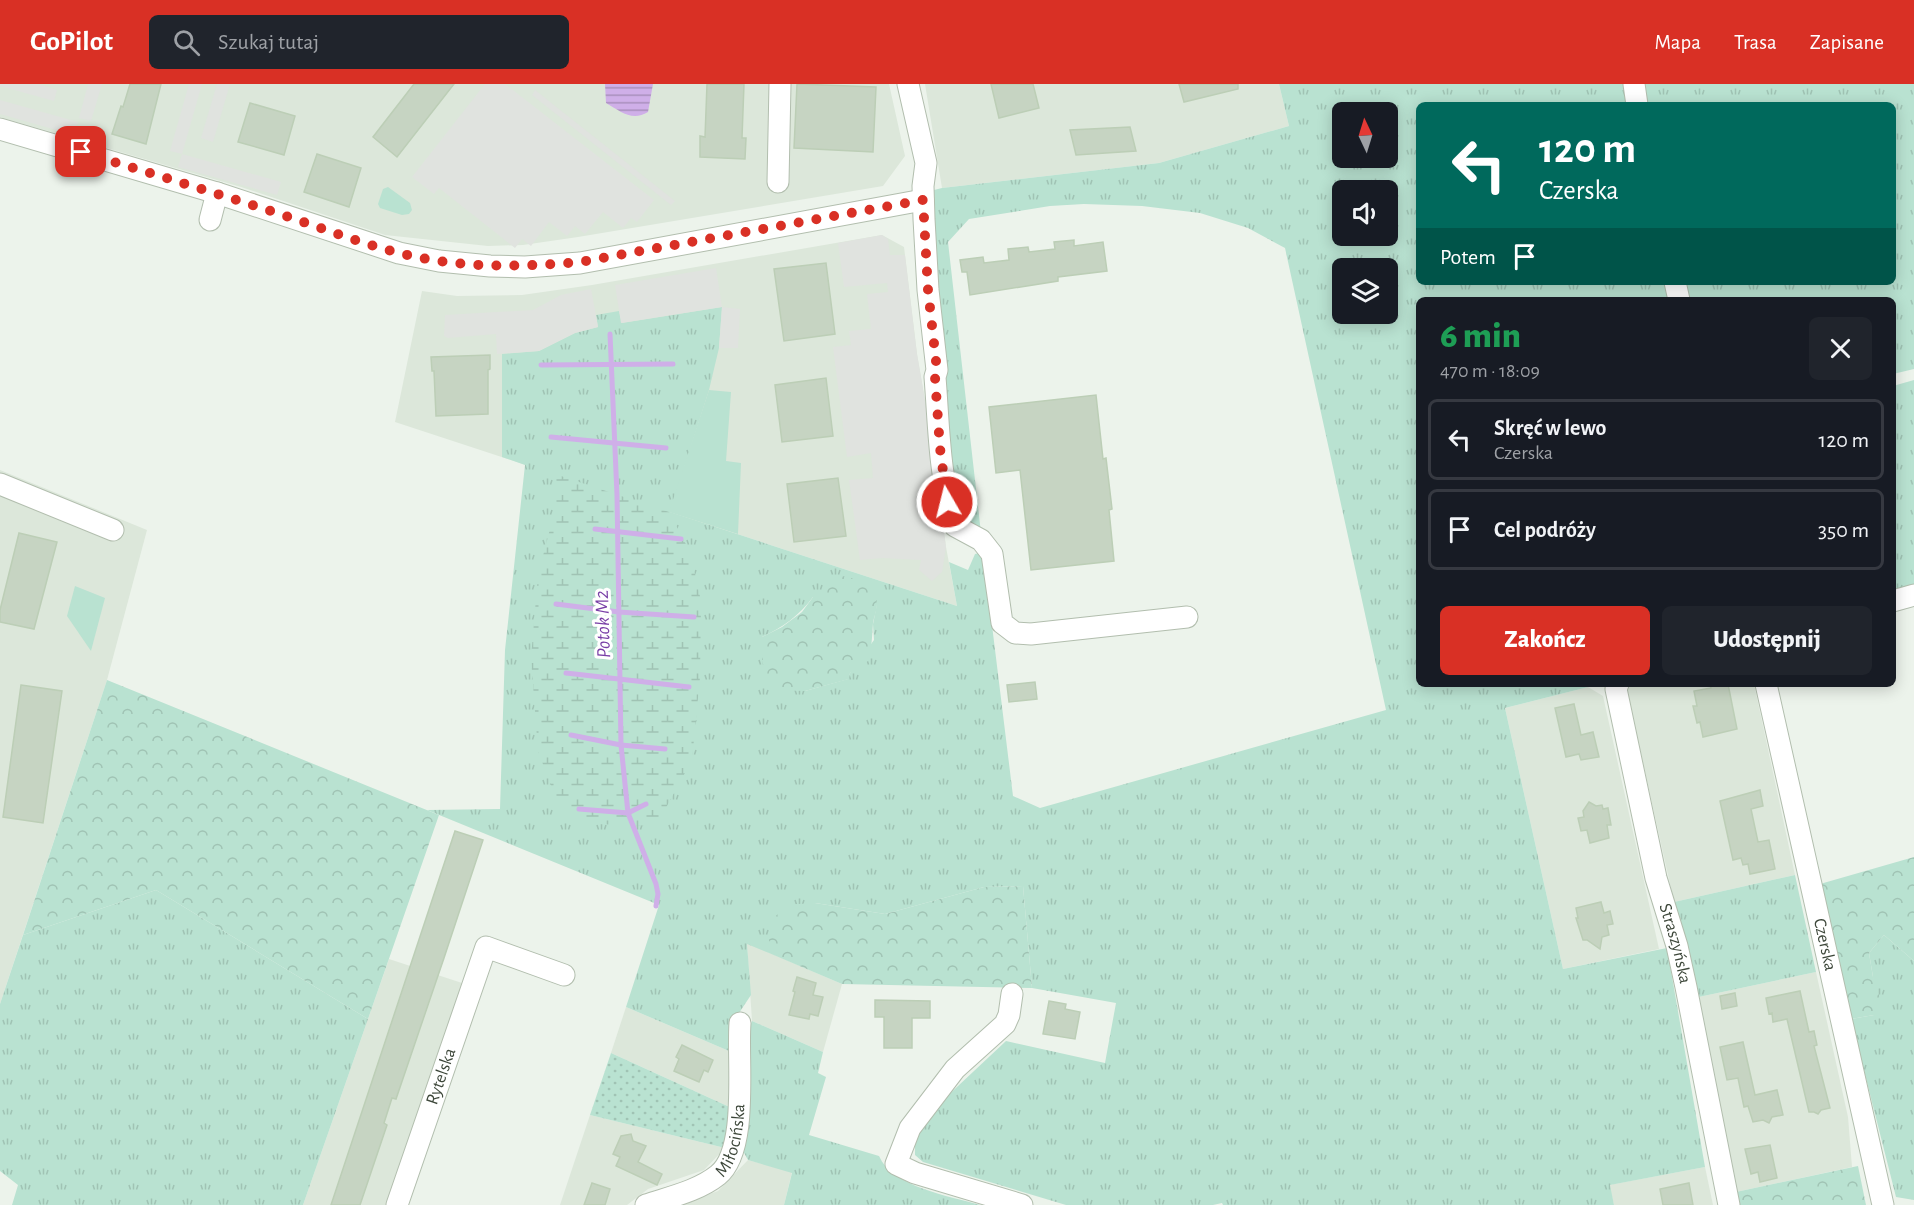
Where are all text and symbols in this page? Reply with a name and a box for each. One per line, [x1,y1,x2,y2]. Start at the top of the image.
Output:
search box [149,15,569,69]
icon: search [170,26,203,59]
text: GoPilot [30,28,113,56]
text: Szukaj tutaj [218,31,319,53]
text: Mapa [1655,32,1701,53]
text: Trasa [1734,32,1777,53]
text: Zapisane [1810,32,1884,53]
north arrow [1332,102,1398,168]
map controls [1332,102,1398,324]
pin [55,126,106,177]
icon: left [1440,126,1518,204]
text: 120 m [1539,128,1636,170]
icon: arrive [64,135,97,168]
text: Czerska [1539,177,1619,204]
button: sound [1332,180,1398,246]
icon: arrive [1508,240,1541,273]
text: Potem [1440,246,1496,268]
button: layers [1332,258,1398,324]
button: close [1809,317,1872,380]
text: 6 min [1440,318,1521,354]
text: 470 m · 18:09 [1440,361,1540,381]
text: Skręć w lewo [1494,417,1606,439]
icon: left [1443,423,1476,456]
text: 120 m [1819,429,1869,451]
text: Czerska [1494,443,1553,463]
position arrow [915,470,979,534]
icon: arrive [1443,513,1476,546]
text: Cel podróży [1494,519,1596,541]
text: 350 m [1818,519,1869,541]
water label: Potok M2 [592,590,614,658]
button: Zakończ [1440,606,1650,675]
button: Udostępnij [1662,606,1872,675]
street label: Straszyńska [1655,901,1694,985]
street label: Czerska [1810,917,1839,972]
street label: Rytelska [423,1046,459,1107]
street label: Miłocińska [712,1103,749,1181]

